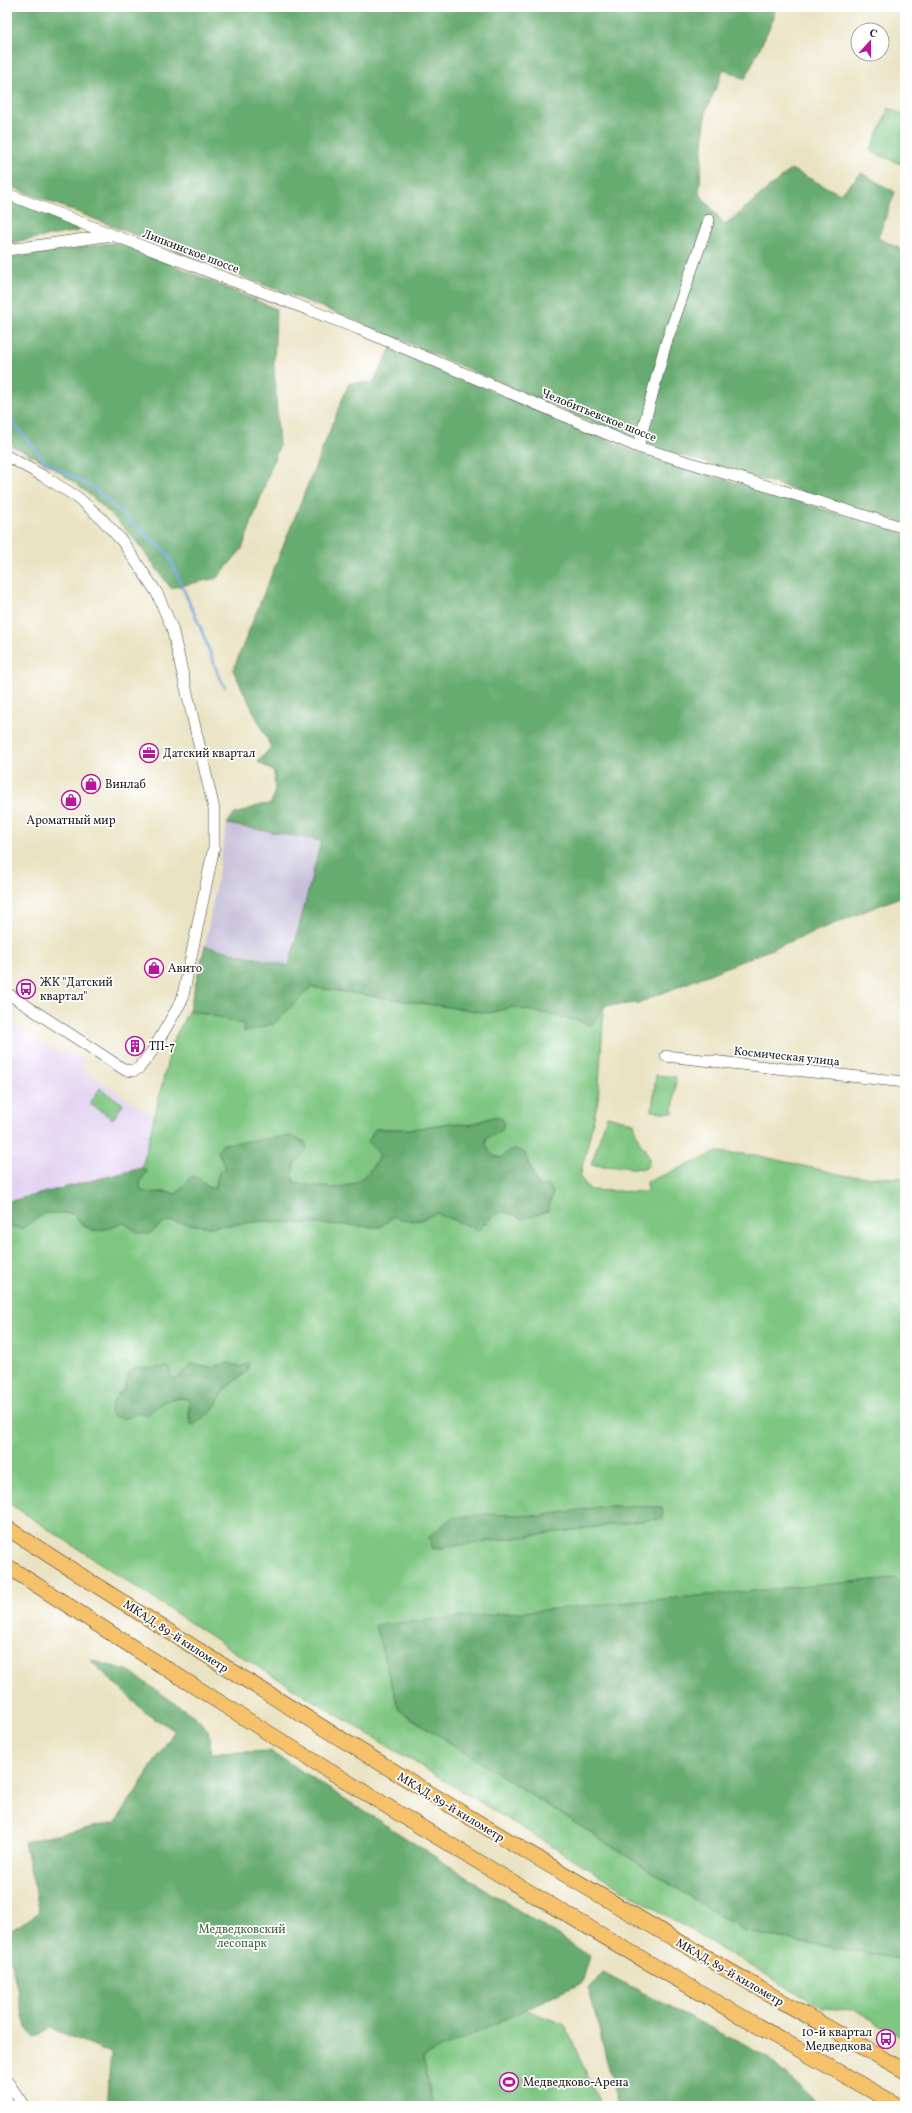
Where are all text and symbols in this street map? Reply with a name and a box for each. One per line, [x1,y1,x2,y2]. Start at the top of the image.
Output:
north arrow [850,22,890,62]
text: С [867,26,879,42]
street label: Липкинское шоссе [140,226,242,278]
street label: Челобитьевское шоссе [539,385,659,447]
office icon: Датский квартал [138,742,160,764]
place label: Датский квартал [163,746,256,762]
shop icon: Винлаб [80,773,102,795]
place label: Винлаб [105,777,146,793]
shop icon: Ароматный мир [60,789,82,811]
place label: Ароматный мир [26,813,116,829]
shop icon: Авито [143,957,165,979]
place label: Авито [168,961,202,977]
place label: ЖК "Датский квартал" [40,975,113,1005]
bus stop icon: ЖК "Датский квартал" [15,978,37,1000]
building icon: ТП-7 [124,1035,146,1057]
place label: ТП-7 [149,1039,175,1055]
street label: Космическая улица [733,1043,841,1071]
street label: МКАД, 89-й километр [120,1597,231,1677]
street label: МКАД, 89-й километр [394,1769,507,1846]
park label: Медведковский лесопарк [198,1922,286,1952]
street label: МКАД, 89-й километр [672,1935,787,2010]
place label: 10-й квартал Медведкова [802,2025,872,2055]
bus stop icon: 10-й квартал Медведкова [875,2028,897,2050]
sports icon: Медведково-Арена [498,2071,520,2093]
place label: Медведково-Арена [523,2075,629,2091]

